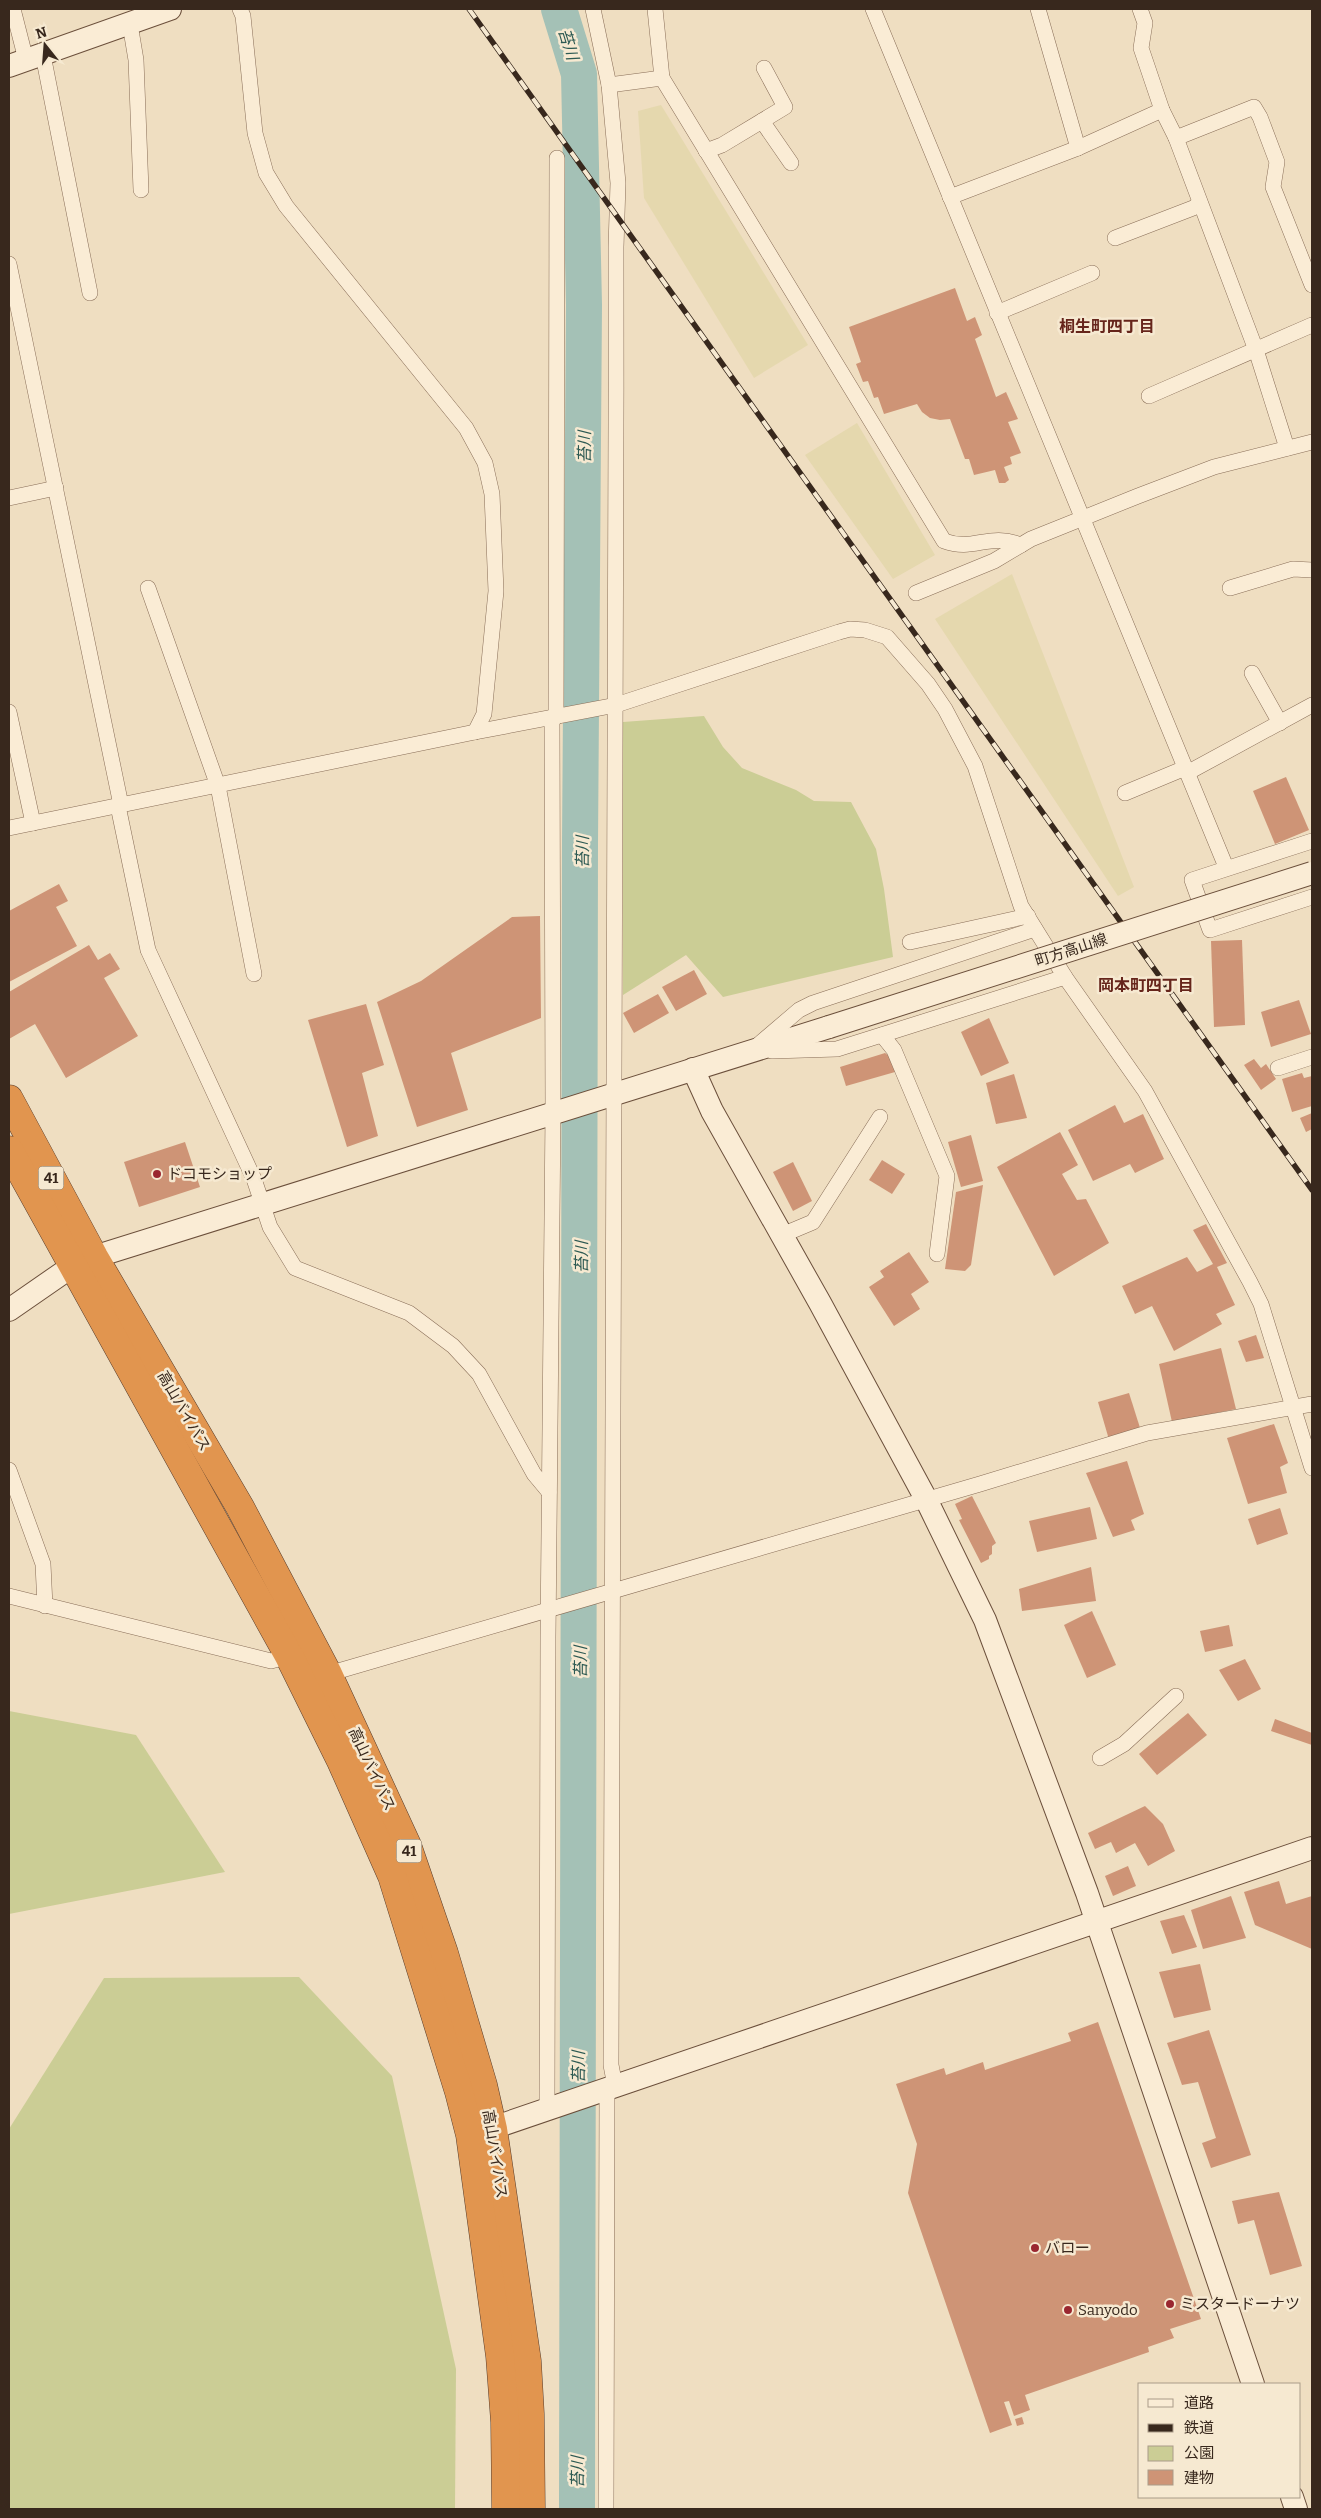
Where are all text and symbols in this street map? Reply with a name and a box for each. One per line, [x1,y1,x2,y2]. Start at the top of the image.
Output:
north arrow [20,20,70,70]
text: N [34,23,49,43]
water label: 苔川 [555,26,583,64]
district label: 桐生町四丁目 [1059,317,1155,336]
water label: 苔川 [575,429,594,463]
water label: 苔川 [573,834,592,868]
street label: 町方高山線 [1033,930,1109,970]
district label: 岡本町四丁目 [1098,976,1194,995]
place label: ドコモショップ [167,1165,272,1183]
road number: 41 [38,1166,64,1190]
marker: ドコモショップ [151,1168,163,1180]
water label: 苔川 [572,1239,591,1273]
street label: 高山バイパス [154,1368,214,1454]
water label: 苔川 [571,1644,590,1678]
street label: 高山バイパス [345,1725,399,1813]
road number: 41 [396,1840,422,1862]
water label: 苔川 [569,2049,588,2083]
street label: 高山バイパス [479,2108,511,2200]
place label: バロー [1045,2239,1090,2257]
marker: バロー [1029,2242,1041,2254]
place label: ミスタードーナツ [1180,2295,1300,2313]
marker: ミスタードーナツ [1164,2298,1176,2310]
place label: Sanyodo [1078,2301,1138,2319]
marker: Sanyodo [1062,2304,1074,2316]
legend [1138,2383,1301,2498]
text: 道路 [1184,2394,1214,2412]
text: 鉄道 [1184,2419,1214,2437]
text: 公園 [1184,2444,1214,2462]
water label: 苔川 [568,2454,587,2488]
text: 建物 [1184,2469,1214,2487]

